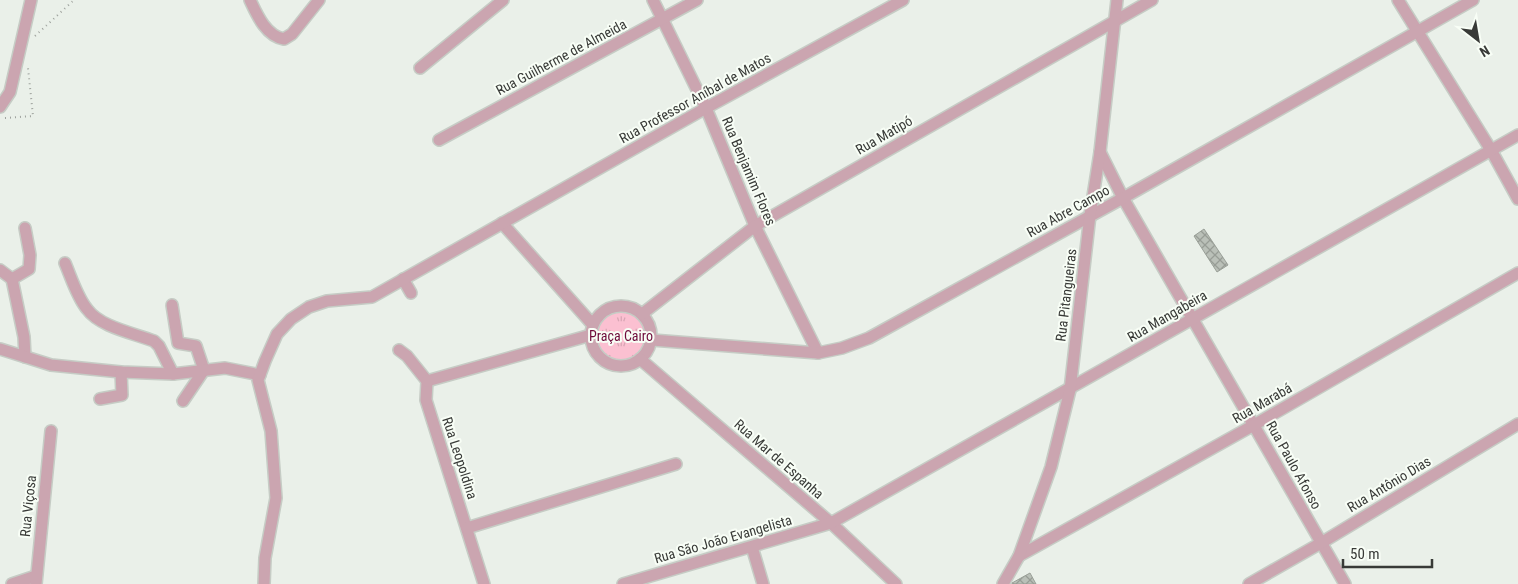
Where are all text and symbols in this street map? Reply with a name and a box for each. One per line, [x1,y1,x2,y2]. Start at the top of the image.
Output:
north arrow [1453,15,1503,65]
street label: Rua Guilherme de Almeida [493,16,629,98]
text: N [1477,42,1492,60]
street label: Rua Professor Aníbal de Matos [616,50,774,146]
street label: Rua Matipó [853,112,915,158]
street label: Rua Benjamim Flores [719,114,779,228]
street label: Rua Abre Campo [1024,182,1112,240]
street label: Rua Pitangueiras [1052,248,1080,342]
street label: Rua Mangabeira [1124,287,1210,345]
park label: Praça Cairo [589,328,653,344]
street label: Rua Marabá [1230,380,1294,426]
street label: Rua Leopoldina [439,415,481,501]
street label: Rua Mar de Espanha [731,416,827,502]
street label: Rua Paulo Afonso [1263,418,1325,512]
street label: Rua Antônio Dias [1344,453,1434,515]
street label: Rua Viçosa [17,474,39,538]
street label: Rua São João Evangelista [652,512,794,566]
scale bar [1343,536,1432,568]
text: 50 m [1350,545,1380,563]

